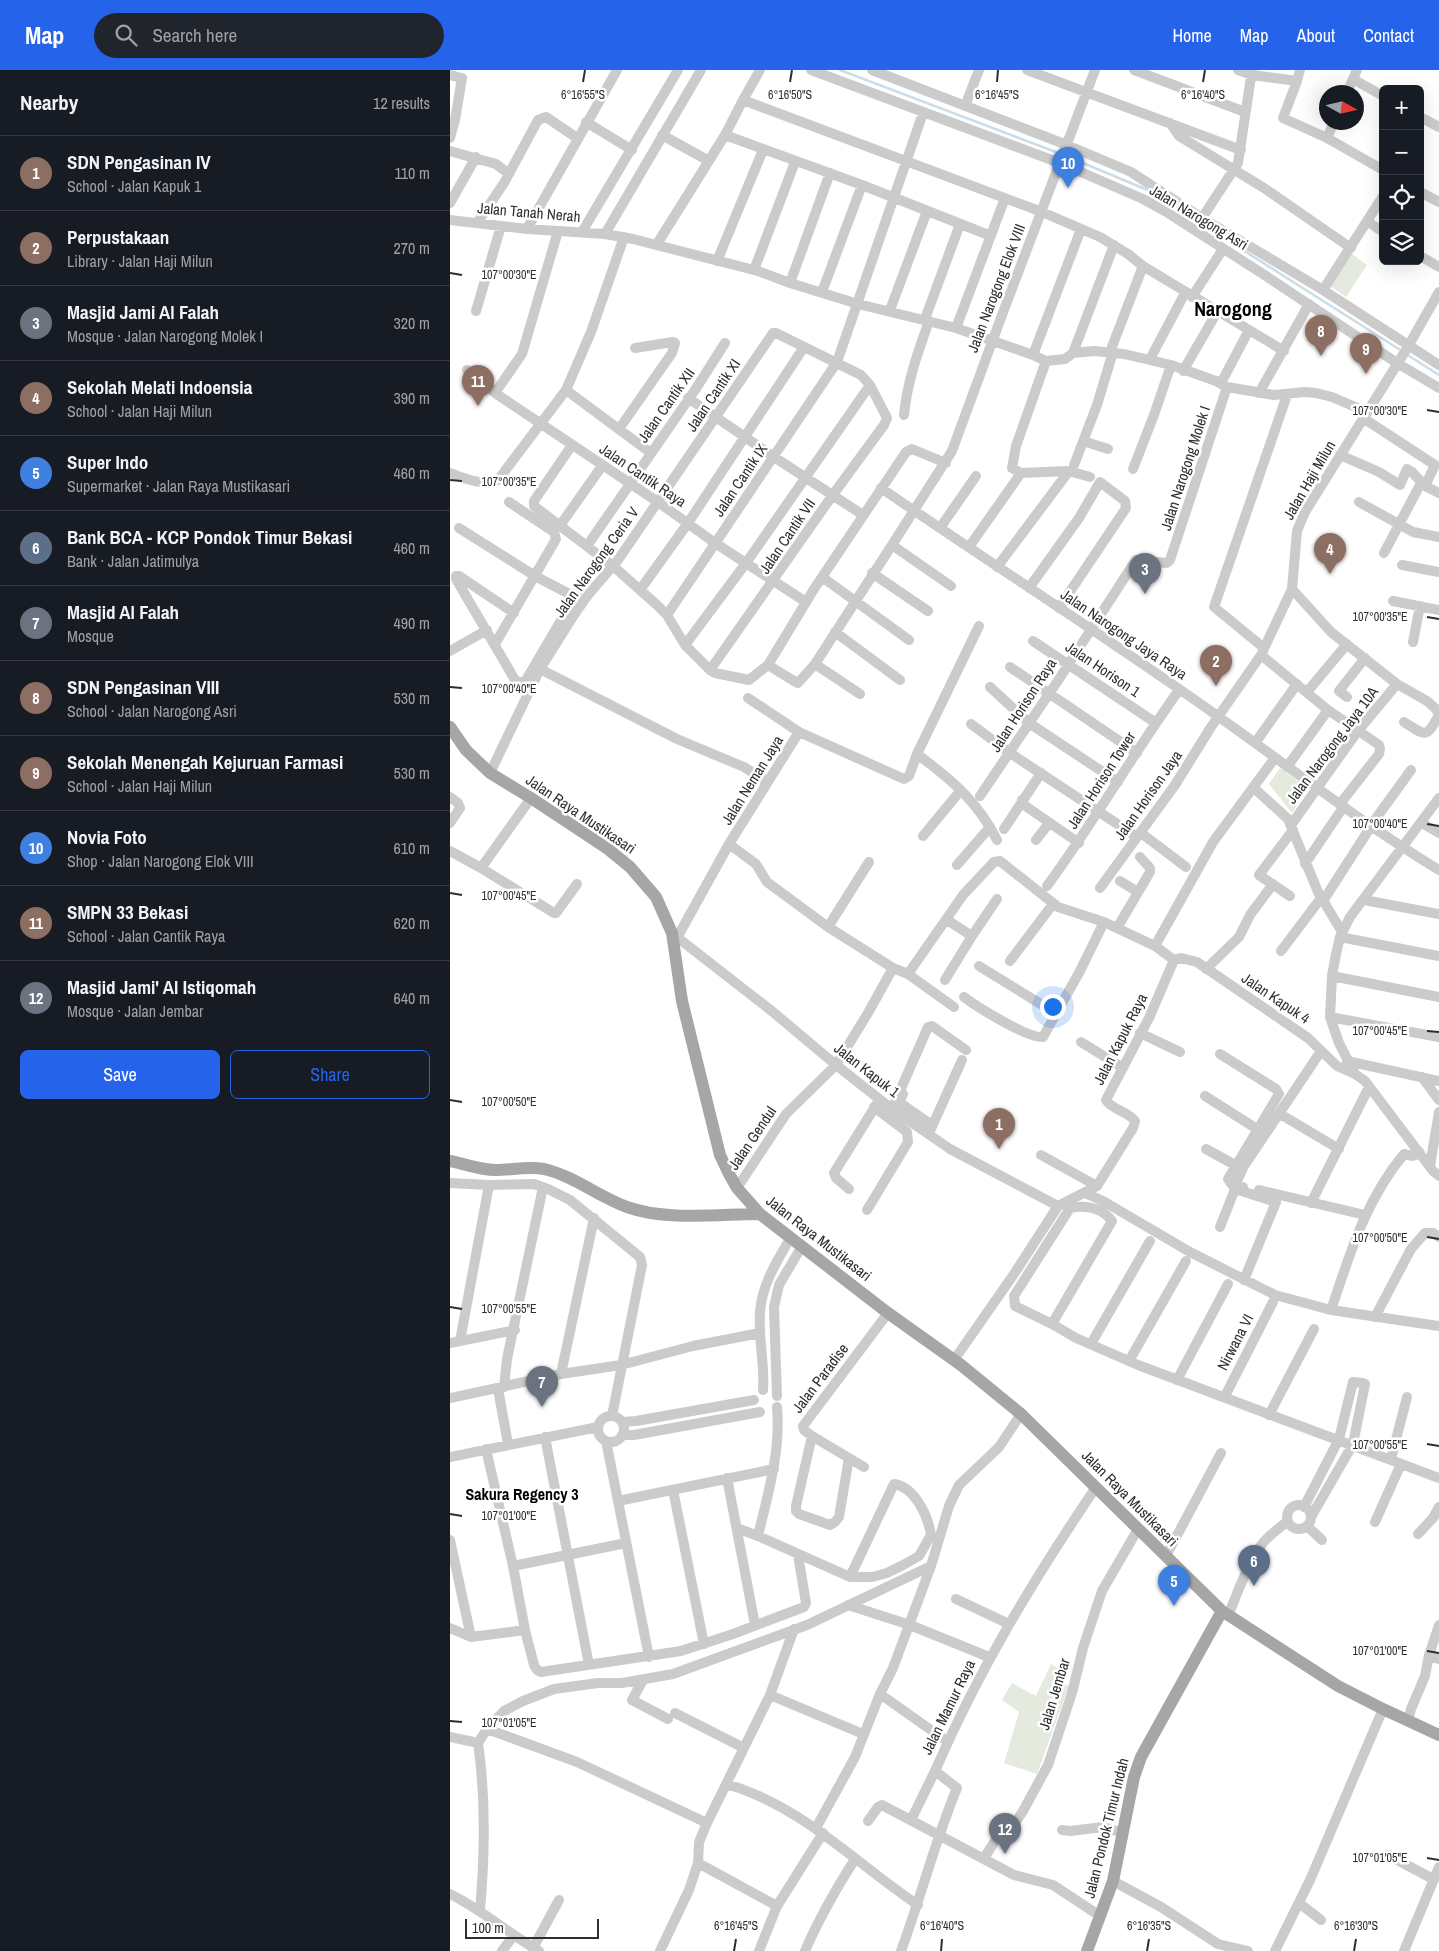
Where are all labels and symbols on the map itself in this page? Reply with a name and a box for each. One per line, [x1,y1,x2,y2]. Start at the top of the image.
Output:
north arrow [1319,85,1364,130]
text: 6°16'55"S [561,87,605,103]
text: 6°16'50"S [768,87,812,103]
text: 6°16'45"S [975,87,1019,103]
text: 6°16'40"S [1181,87,1225,103]
pin: 10 [1052,147,1084,188]
street label: Jalan Narogong Asri [1146,179,1252,255]
street label: Jalan Tanah Nerah [477,197,581,227]
street label: Jalan Narogong Elok VIII [962,221,1030,355]
text: 107°00'30"E [481,267,537,283]
district label: Narogong [1194,295,1272,322]
pin: 8 [1305,315,1337,356]
pin: 9 [1350,333,1382,374]
street label: Jalan Cantik XI [681,355,745,435]
street label: Jalan Cantik XII [632,363,700,447]
pin: 11 [462,365,494,406]
street label: Jalan Narogong Molek I [1155,403,1215,533]
text: 107°00'30"E [1352,403,1408,419]
street label: Jalan Haji Milun [1278,437,1340,523]
street label: Jalan Cantik Raya [595,438,691,512]
street label: Jalan Cantik IX [708,439,772,520]
text: 107°00'35"E [481,474,537,490]
street label: Jalan Cantik VII [754,494,820,578]
street label: Jalan Narogong Ceria V [549,502,644,622]
pin: 4 [1314,533,1346,574]
pin: 3 [1129,553,1161,594]
street label: Jalan Narogong Jaya Raya [1057,584,1192,684]
text: 107°00'35"E [1352,609,1408,625]
street label: Jalan Horison 1 [1061,636,1145,702]
pin: 2 [1200,645,1232,686]
street label: Jalan Horison Raya [985,654,1061,756]
text: 107°00'40"E [481,681,537,697]
street label: Jalan Narogong Jaya 10A [1281,682,1383,808]
street label: Jalan Horison Tower [1062,727,1140,833]
street label: Jalan Neman Jaya [716,731,788,829]
street label: Jalan Horison Jaya [1109,746,1187,844]
street label: Jalan Raya Mustikasari [522,769,640,859]
text: 107°00'40"E [1352,816,1408,832]
text: 107°00'45"E [481,888,537,904]
street label: Jalan Kapuk 4 [1238,967,1314,1029]
street label: Jalan Kapuk Raya [1088,990,1152,1088]
your location [1040,994,1066,1020]
text: 107°00'45"E [1352,1023,1408,1039]
street label: Jalan Kapuk 1 [830,1038,904,1102]
text: 107°00'50"E [481,1094,537,1110]
street label: Jalan Gendul [723,1102,781,1174]
pin: 1 [983,1108,1015,1149]
street label: Jalan Raya Mustikasari [762,1190,876,1286]
text: 107°00'50"E [1352,1230,1408,1246]
text: 107°00'55"E [481,1301,537,1317]
street label: Nirwana VI [1212,1310,1258,1374]
street label: Jalan Paradise [787,1339,853,1417]
pin: 7 [526,1366,558,1407]
text: 107°00'55"E [1352,1437,1408,1453]
street label: Jalan Raya Mustikasari [1077,1445,1183,1551]
district label: Sakura Regency 3 [465,1483,579,1505]
text: 107°01'00"E [481,1508,537,1524]
pin: 6 [1238,1545,1270,1586]
pin: 5 [1158,1565,1190,1606]
text: 107°01'00"E [1352,1643,1408,1659]
street label: Jalan Mamur Raya [916,1656,980,1758]
street label: Jalan Jembar [1033,1656,1075,1732]
text: 107°01'05"E [481,1715,537,1731]
street label: Jalan Pondok Timur Indah [1078,1756,1134,1900]
pin: 12 [989,1813,1021,1854]
text: 107°01'05"E [1352,1850,1408,1866]
scale bar [465,1916,599,1939]
text: 6°16'45"S [714,1918,758,1934]
text: 6°16'40"S [920,1918,964,1934]
text: 6°16'35"S [1127,1918,1171,1934]
text: 6°16'30"S [1334,1918,1378,1934]

